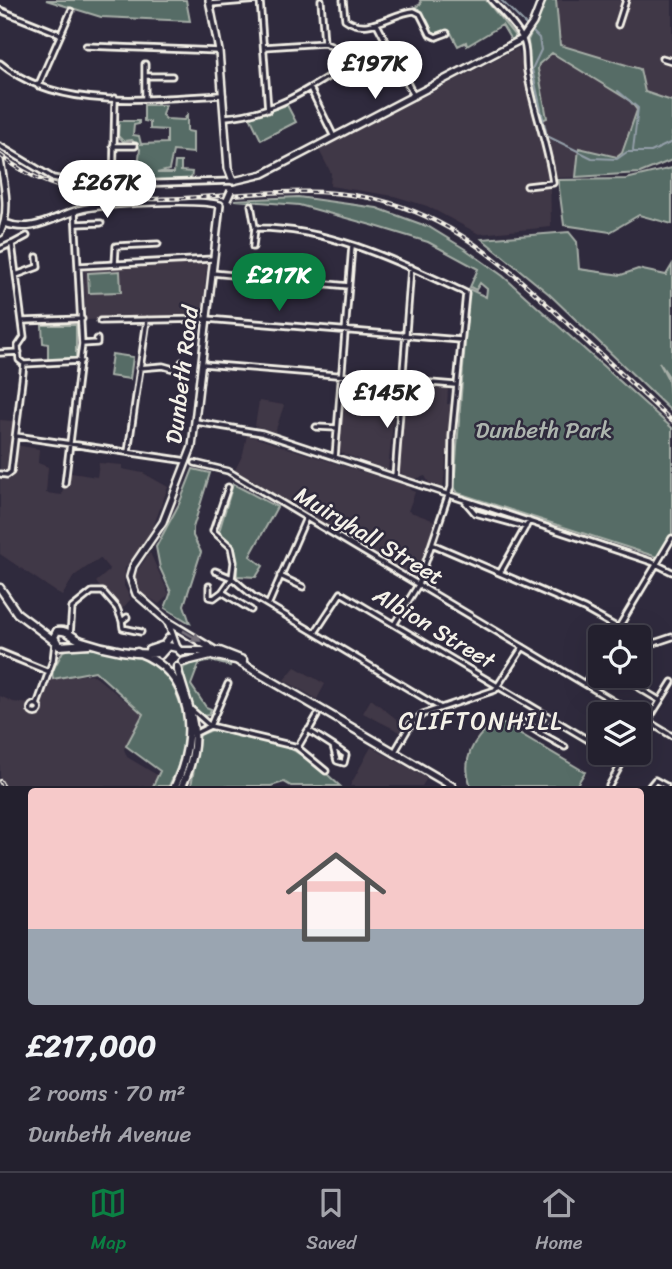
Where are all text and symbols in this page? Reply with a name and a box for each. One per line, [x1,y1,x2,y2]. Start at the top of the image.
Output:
pin: £197K [326,42,424,101]
text: £197K [343,43,407,84]
pin: £267K [58,160,156,220]
text: £267K [74,162,140,203]
pin: £217K [230,254,328,313]
text: £217K [248,255,310,296]
street label: Dunbeth Road [153,302,211,446]
pin: £145K [338,370,436,430]
text: £145K [355,372,419,413]
park label: Dunbeth Park [475,410,613,451]
street label: Muiryhall Street [286,475,452,597]
street label: Albion Street [364,575,505,682]
map controls [588,625,651,765]
button: locate [588,625,651,688]
one-way arrow [182,629,201,642]
district label: CLIFTONHILL [399,700,563,742]
button: layers [588,702,651,765]
icon: home [273,834,399,960]
text: £217,000 [28,1019,156,1073]
text: 2 rooms · 70 m² [28,1073,186,1114]
text: Dunbeth Avenue [28,1114,191,1155]
tab: Map [89,1184,127,1259]
tab: Saved [306,1184,356,1259]
tab: Home [535,1184,583,1259]

